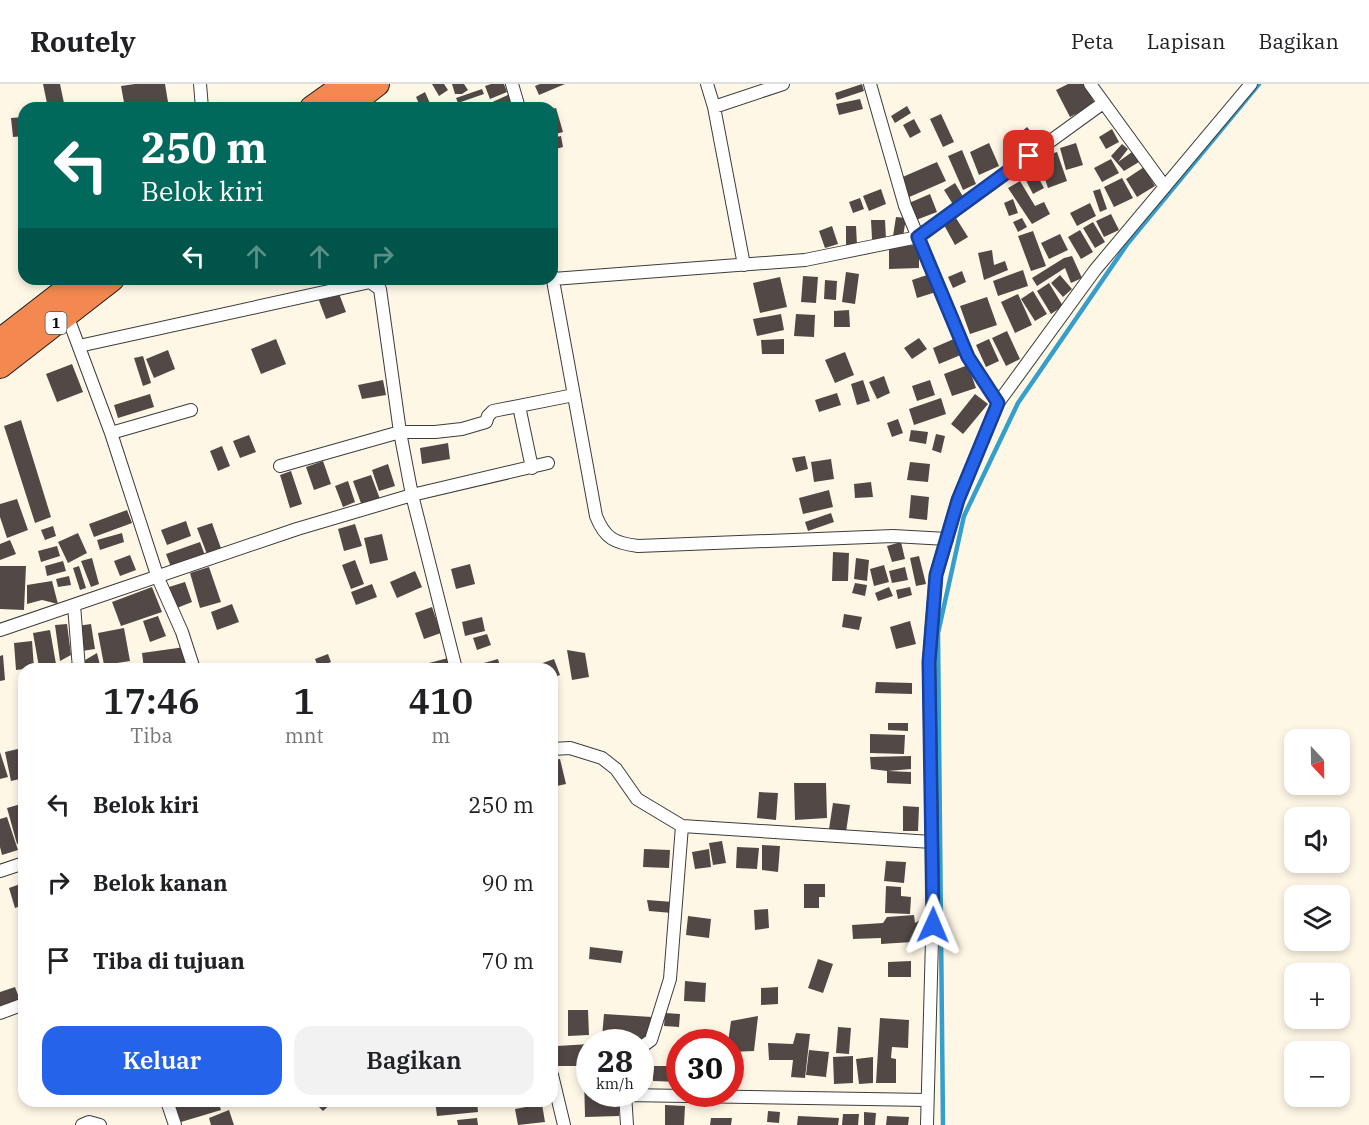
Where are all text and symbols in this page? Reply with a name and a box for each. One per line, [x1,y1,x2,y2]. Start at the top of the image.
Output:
text: Routely [30,23,136,60]
text: Peta [1071,27,1114,55]
text: Lapisan [1147,27,1225,55]
text: Bagikan [1258,27,1339,55]
text: 250 m [141,120,267,175]
icon: left [42,126,120,204]
pin [1003,130,1054,181]
icon: arrive [1012,139,1045,172]
text: Belok kiri [141,173,264,208]
icon: left [177,240,210,273]
icon: ahead [240,240,273,273]
icon: ahead [303,240,336,273]
icon: right [366,240,399,273]
road number: 1 [46,312,66,334]
text: 17:46 [103,677,200,724]
text: 1 [293,677,315,724]
text: 410 [408,677,473,724]
text: Tiba [130,722,173,749]
text: mnt [285,722,324,749]
text: m [431,722,450,749]
north arrow [1284,729,1350,795]
map controls [1284,729,1350,1107]
icon: left [42,788,75,821]
text: Belok kiri [93,790,199,819]
text: 250 m [468,790,534,819]
button: sound [1284,807,1350,873]
icon: right [42,866,75,899]
text: Belok kanan [93,868,228,897]
text: 90 m [482,868,534,897]
button: layers [1284,885,1350,951]
position arrow [901,893,965,957]
icon: arrive [42,944,75,977]
text: Tiba di tujuan [93,946,245,975]
text: 70 m [482,946,534,975]
button: + [1284,963,1350,1029]
button: Keluar [42,1026,282,1095]
button: Bagikan [294,1026,534,1095]
speed limit sign: 30 [666,1029,744,1107]
text: 28 [597,1041,633,1080]
button: − [1284,1041,1350,1107]
text: km/h [596,1074,634,1093]

